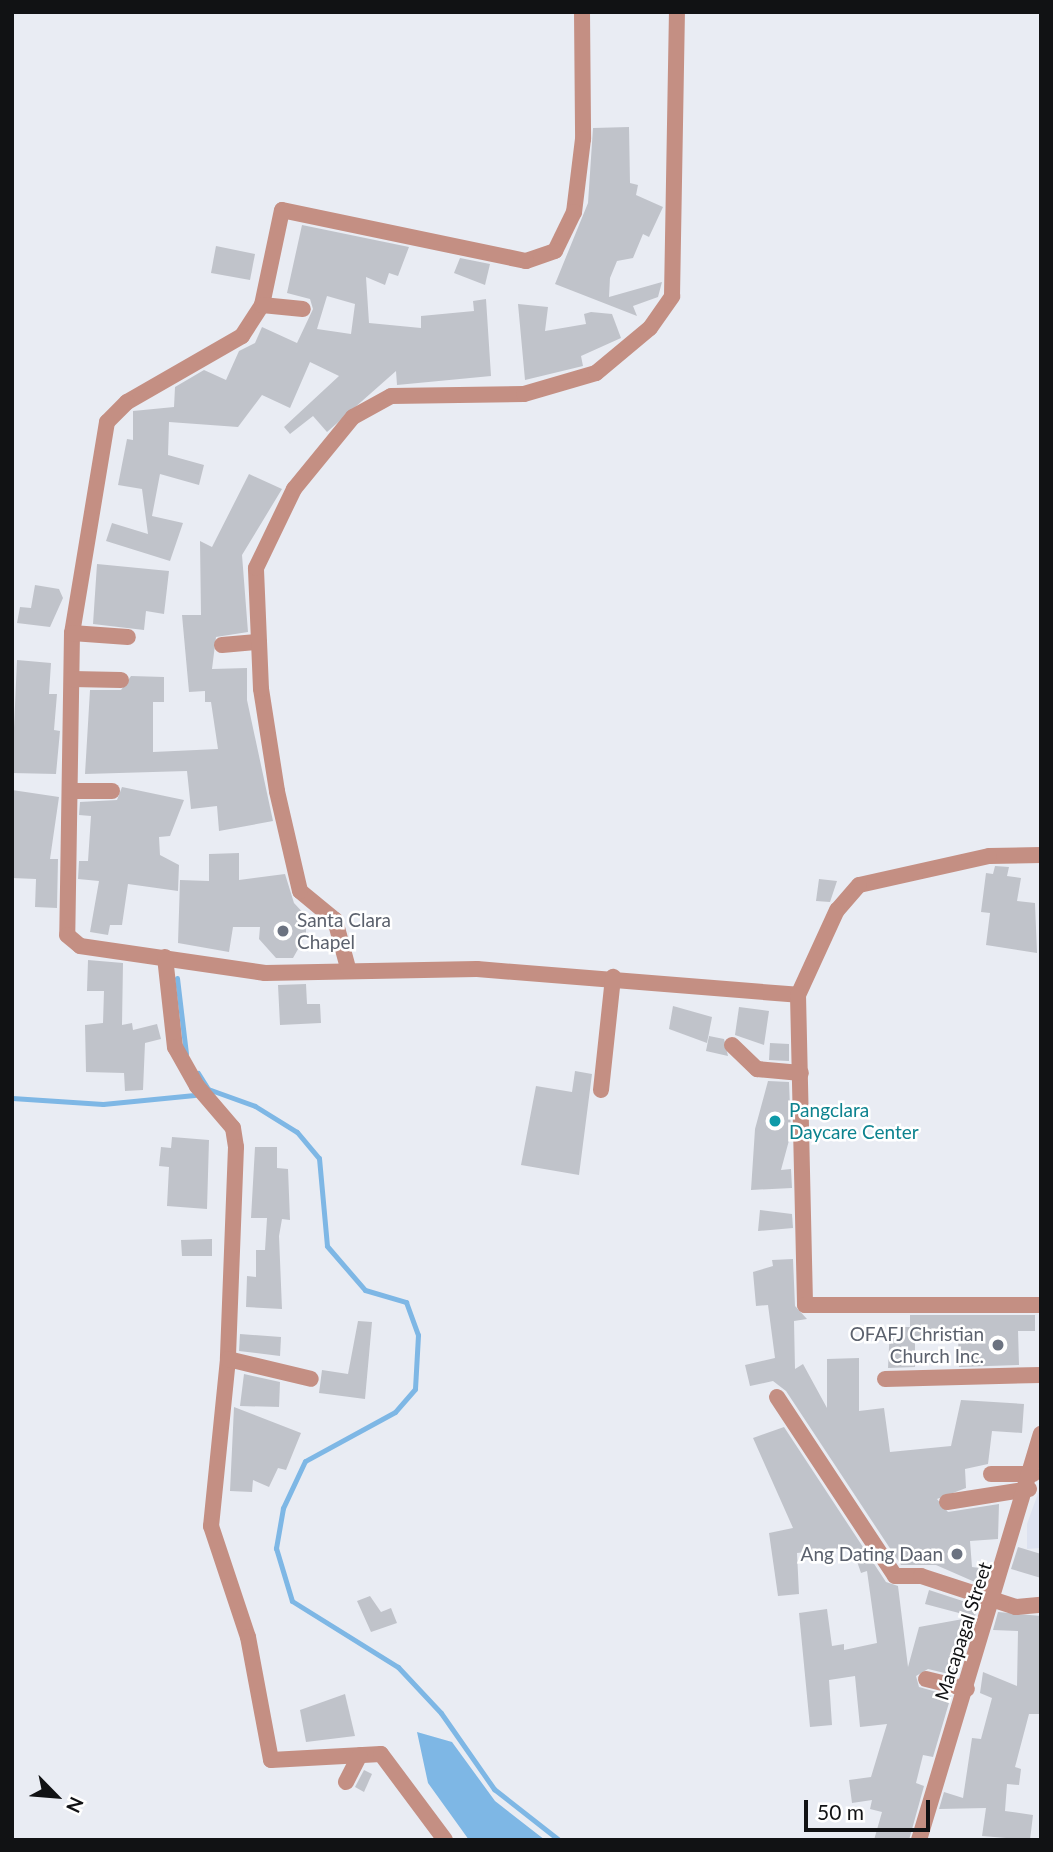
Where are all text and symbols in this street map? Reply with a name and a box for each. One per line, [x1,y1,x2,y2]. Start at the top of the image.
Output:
place label: Santa Clara Chapel [297,909,391,953]
marker: Santa Clara Chapel [275,923,291,939]
place label: Pangclara Daycare Center [789,1099,919,1143]
marker: Pangclara Daycare Center [767,1113,783,1129]
place label: OFAFJ Christian Church Inc. [850,1323,984,1367]
marker: OFAFJ Christian Church Inc. [990,1337,1006,1353]
place label: Ang Dating Daan [801,1543,943,1565]
marker: Ang Dating Daan [949,1546,965,1562]
street label: Macapagal Street [930,1559,996,1703]
north arrow [21,1761,91,1831]
scale bar [808,1786,934,1830]
text: N [62,1794,89,1817]
text: 50 m [817,1799,864,1824]

